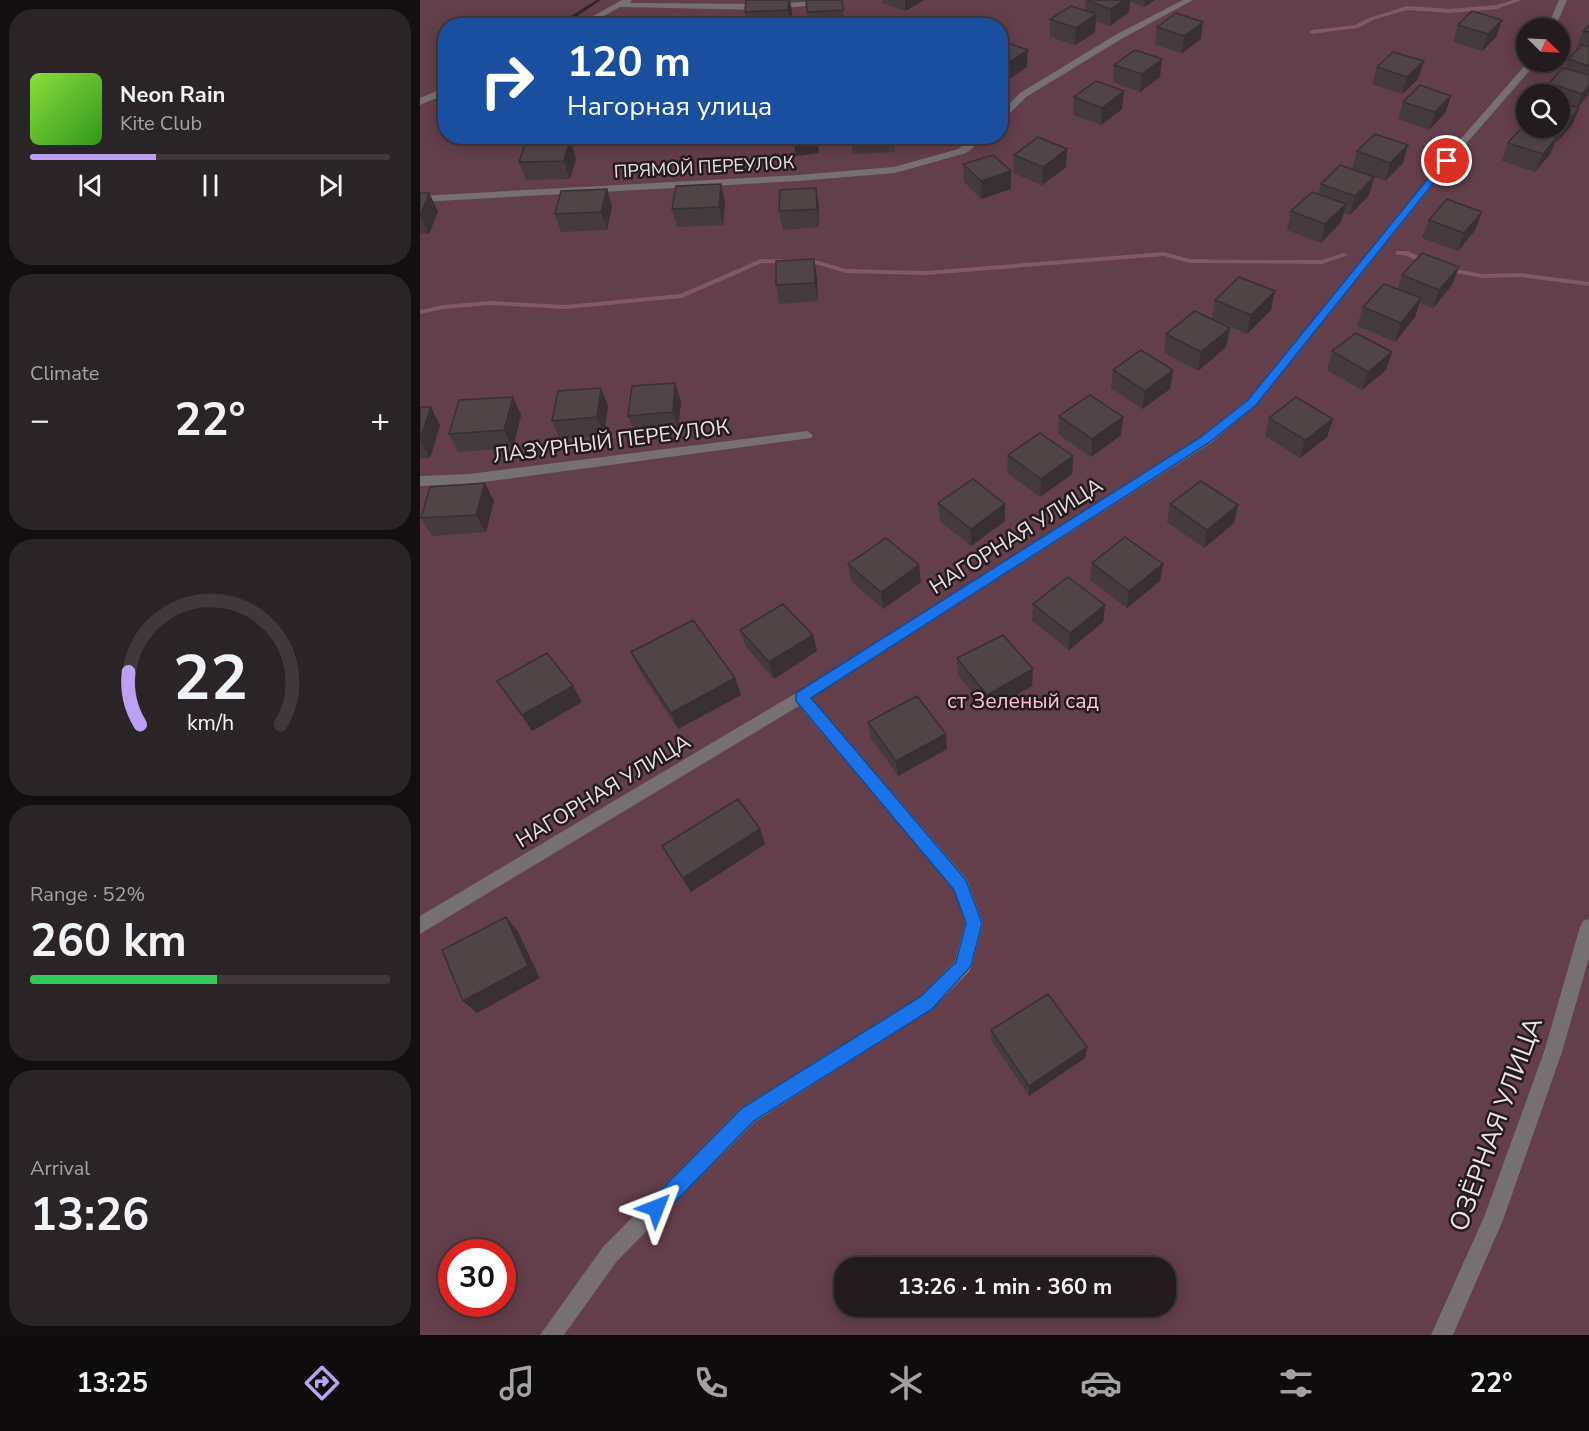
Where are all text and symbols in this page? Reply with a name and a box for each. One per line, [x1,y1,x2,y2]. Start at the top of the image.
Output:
north arrow [1516,18,1570,72]
map controls [1516,18,1570,138]
text: 120 m [567,34,691,91]
icon: right [468,42,546,120]
text: Neon Rain [120,80,225,110]
button: search [1516,84,1570,138]
text: Нагорная улица [567,88,772,125]
text: Kite Club [120,110,202,137]
pin [1421,135,1472,186]
icon: arrive [1430,144,1463,177]
street label: ПРЯМОЙ ПЕРЕУЛОК [613,150,795,184]
icon: previous [74,169,107,202]
icon: pause [194,169,227,202]
icon: next [314,169,347,202]
text: Climate [30,360,99,387]
text: 22° [174,390,246,451]
text: − [30,398,50,443]
text: + [370,398,390,443]
street label: ЛАЗУРНЫЙ ПЕРЕУЛОК [491,413,731,469]
street label: НАГОРНАЯ УЛИЦА [924,471,1108,601]
text: 22 [173,636,247,721]
park label: ст Зеленый сад [947,687,1099,715]
text: km/h [186,708,234,738]
street label: НАГОРНАЯ УЛИЦА [510,728,696,854]
text: Range · 52% [30,881,145,908]
text: 260 km [30,911,187,972]
street label: ОЗЁРНАЯ УЛИЦА [1441,1012,1551,1236]
text: Arrival [30,1155,90,1182]
position arrow [624,1176,688,1240]
text: 13:26 [30,1185,149,1246]
speed limit sign: 30 [438,1239,516,1317]
text: 13:26 · 1 min · 360 m [898,1272,1112,1302]
icon: directions [301,1362,343,1404]
icon: music [496,1362,538,1404]
icon: phone [690,1362,732,1404]
icon: climate [885,1362,927,1404]
icon: car [1080,1362,1122,1404]
icon: filters [1275,1362,1317,1404]
text: 13:25 [76,1365,148,1402]
text: 22° [1470,1365,1512,1402]

